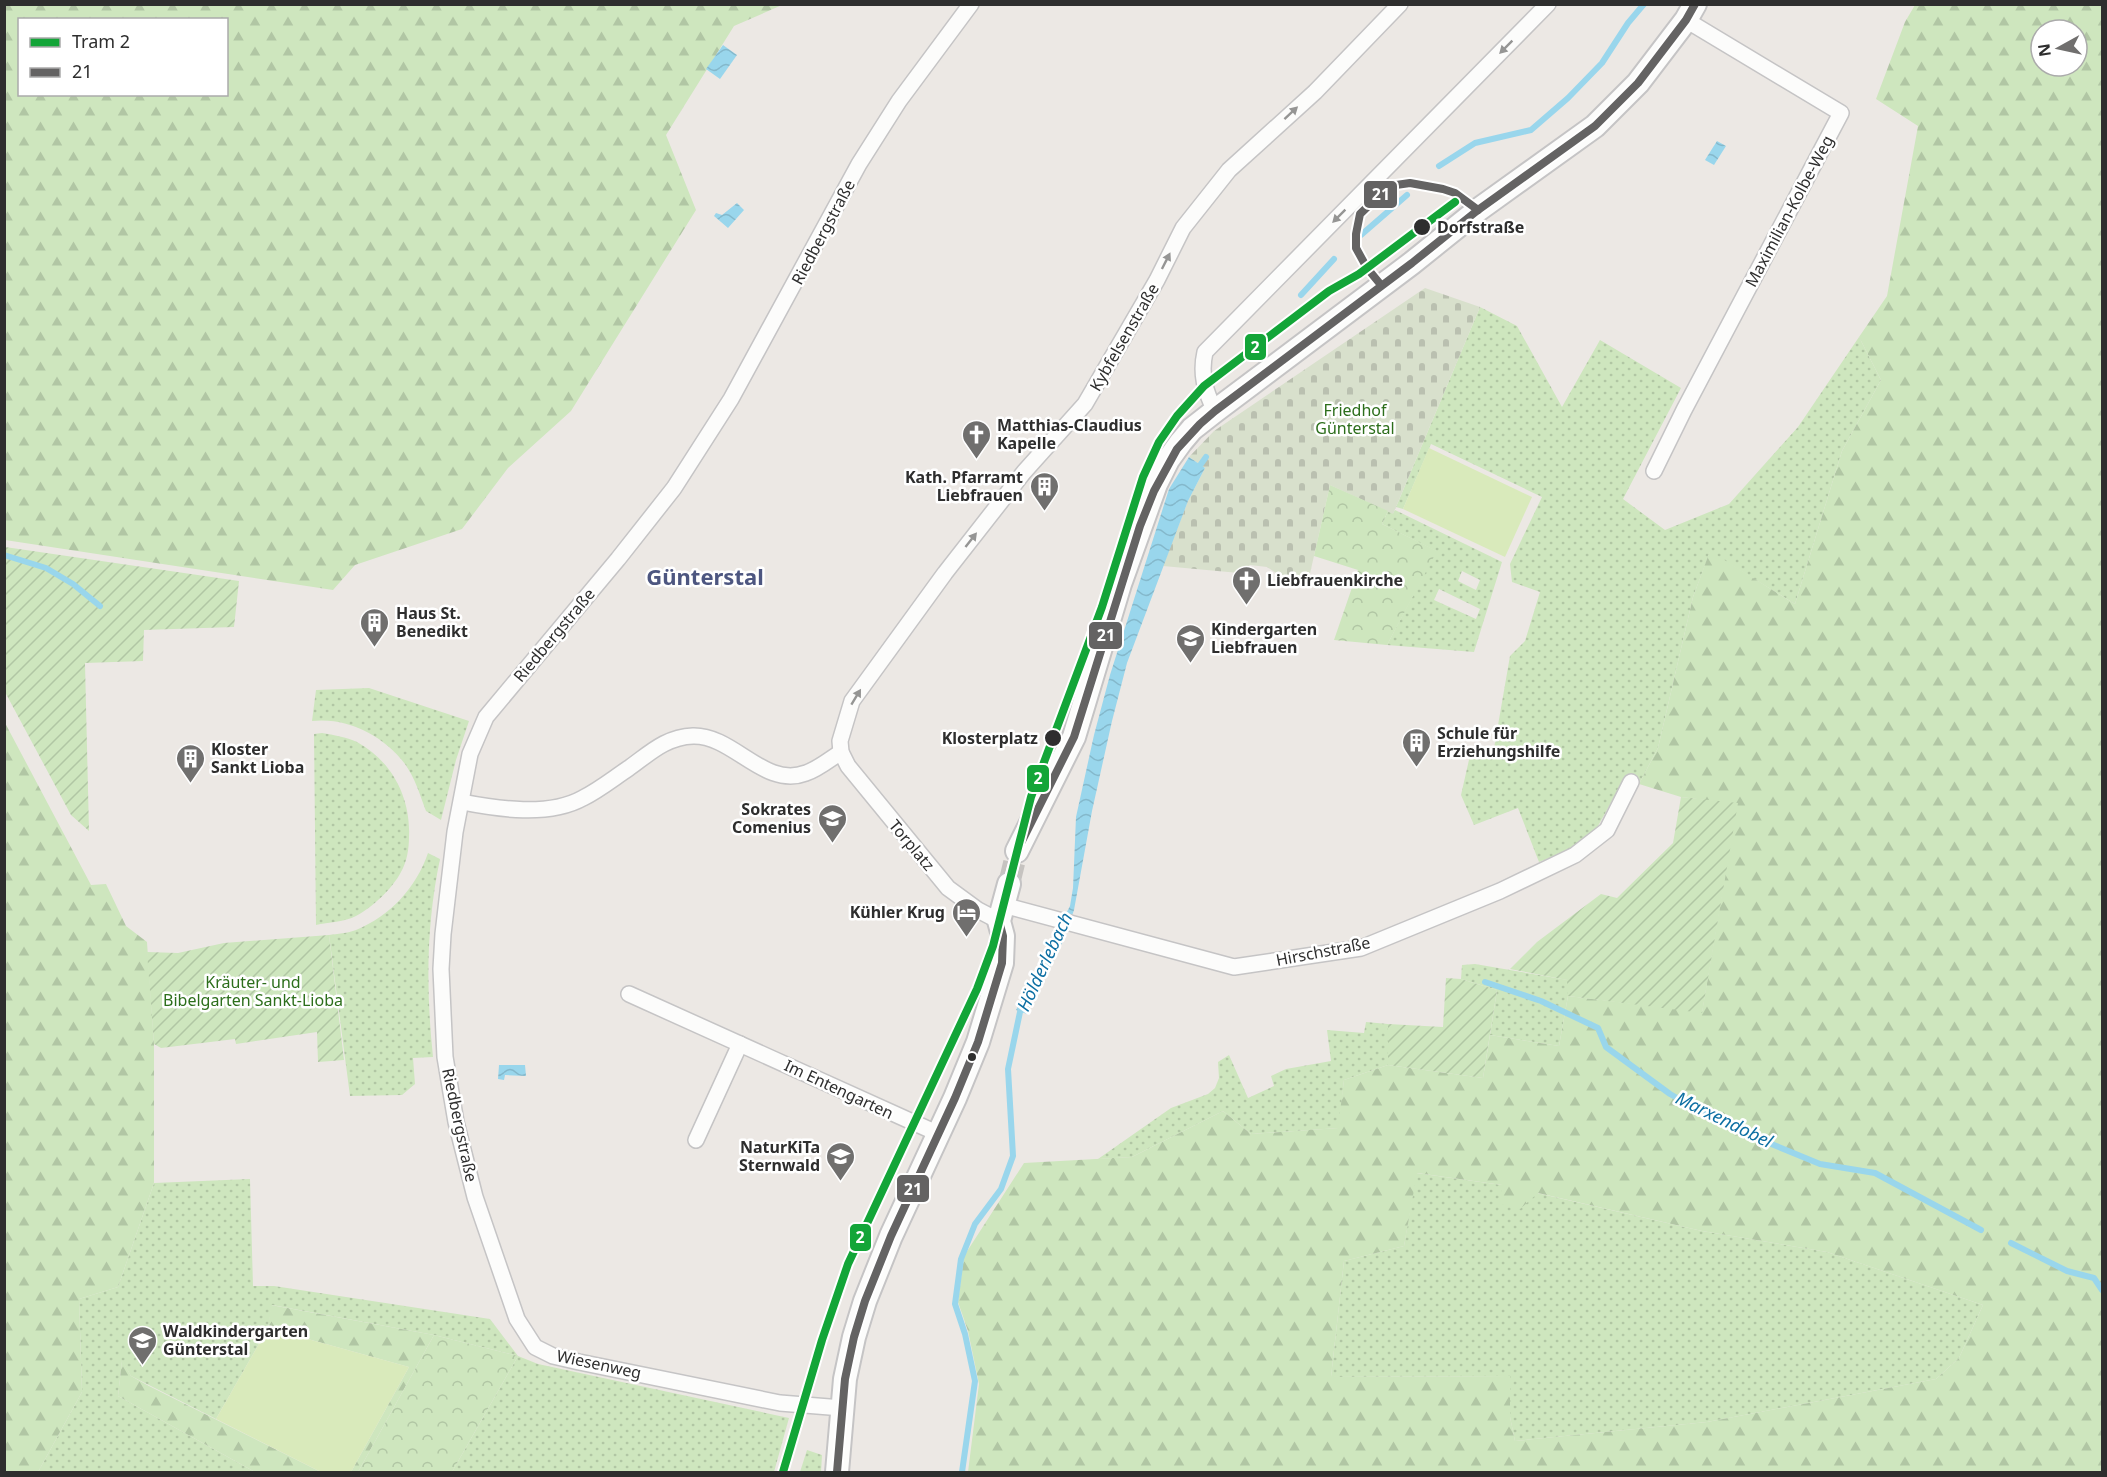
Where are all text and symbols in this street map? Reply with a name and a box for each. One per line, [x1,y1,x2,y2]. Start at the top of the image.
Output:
legend [18,18,228,96]
north arrow [2029,18,2089,78]
text: Tram 2 [72,29,130,53]
one-way arrow [1499,40,1513,54]
text: N [2032,42,2056,58]
text: 21 [72,59,93,83]
one-way arrow [1283,107,1298,120]
street label: Maximilian-Kolbe-Weg [1740,131,1838,291]
street label: Riedbergstraße [786,176,860,288]
line badge: 21 [1363,180,1398,209]
text: 21 [1372,183,1390,205]
one-way arrow [1332,209,1346,223]
place label: Dorfstraße [1437,216,1524,238]
marker: Dorfstraße [1412,217,1432,237]
one-way arrow [1161,252,1171,270]
street label: Kybfelsenstraße [1084,279,1164,395]
line badge: 2 [1244,333,1267,361]
text: 2 [1250,336,1260,358]
park label: Friedhof Günterstal [1315,399,1395,439]
place label: Matthias-Claudius Kapelle [997,414,1142,454]
church icon: Matthias-Claudius Kapelle [960,418,992,460]
place label: Kath. Pfarramt Liebfrauen [905,466,1023,506]
building icon: Kath. Pfarramt Liebfrauen [1028,470,1060,512]
one-way arrow [965,532,977,547]
district label: Günterstal [646,561,764,591]
church icon: Liebfrauenkirche [1230,564,1262,606]
place label: Liebfrauenkirche [1267,569,1403,591]
street label: Riedbergstraße [508,584,600,686]
place label: Haus St. Benedikt [396,602,468,642]
building icon: Haus St. Benedikt [359,606,391,648]
place label: Kindergarten Liebfrauen [1211,618,1317,658]
line badge: 21 [1088,621,1123,650]
school or university icon: Kindergarten Liebfrauen [1174,622,1206,664]
text: 21 [1097,624,1115,646]
one-way arrow [851,689,862,705]
place label: Schule für Erziehungshilfe [1437,722,1560,762]
building icon: Schule für Erziehungshilfe [1400,726,1432,768]
place label: Klosterplatz [942,727,1038,749]
marker: Klosterplatz [1043,728,1063,748]
place label: Kloster Sankt Lioba [211,738,304,778]
building icon: Kloster Sankt Lioba [174,742,206,784]
line badge: 2 [1026,764,1050,793]
text: 2 [1033,767,1043,789]
place label: Sokrates Comenius [732,798,811,838]
school or university icon: Sokrates Comenius [816,802,848,844]
street label: Torplatz [884,815,940,875]
hotel icon: Kühler Krug [950,896,982,938]
place label: Kühler Krug [850,901,945,923]
water label: Hölderlebach [1011,908,1077,1015]
street label: Hirschstraße [1274,931,1372,971]
park label: Kräuter- und Bibelgarten Sankt-Lioba [163,971,343,1011]
unlabelled marker [966,1051,978,1063]
street label: Im Entengarten [781,1054,897,1124]
street label: Riedbergstraße [437,1066,483,1184]
water label: Marxendobel [1672,1085,1777,1153]
place label: NaturKiTa Sternwald [739,1136,820,1176]
school or university icon: NaturKiTa Sternwald [825,1140,857,1182]
line badge: 21 [896,1174,930,1203]
text: 21 [904,1178,922,1200]
line badge: 2 [849,1223,872,1252]
text: 2 [855,1226,865,1248]
place label: Waldkindergarten Günterstal [163,1320,308,1360]
school or university icon: Waldkindergarten Günterstal [126,1324,158,1366]
street label: Wiesenweg [555,1344,643,1384]

